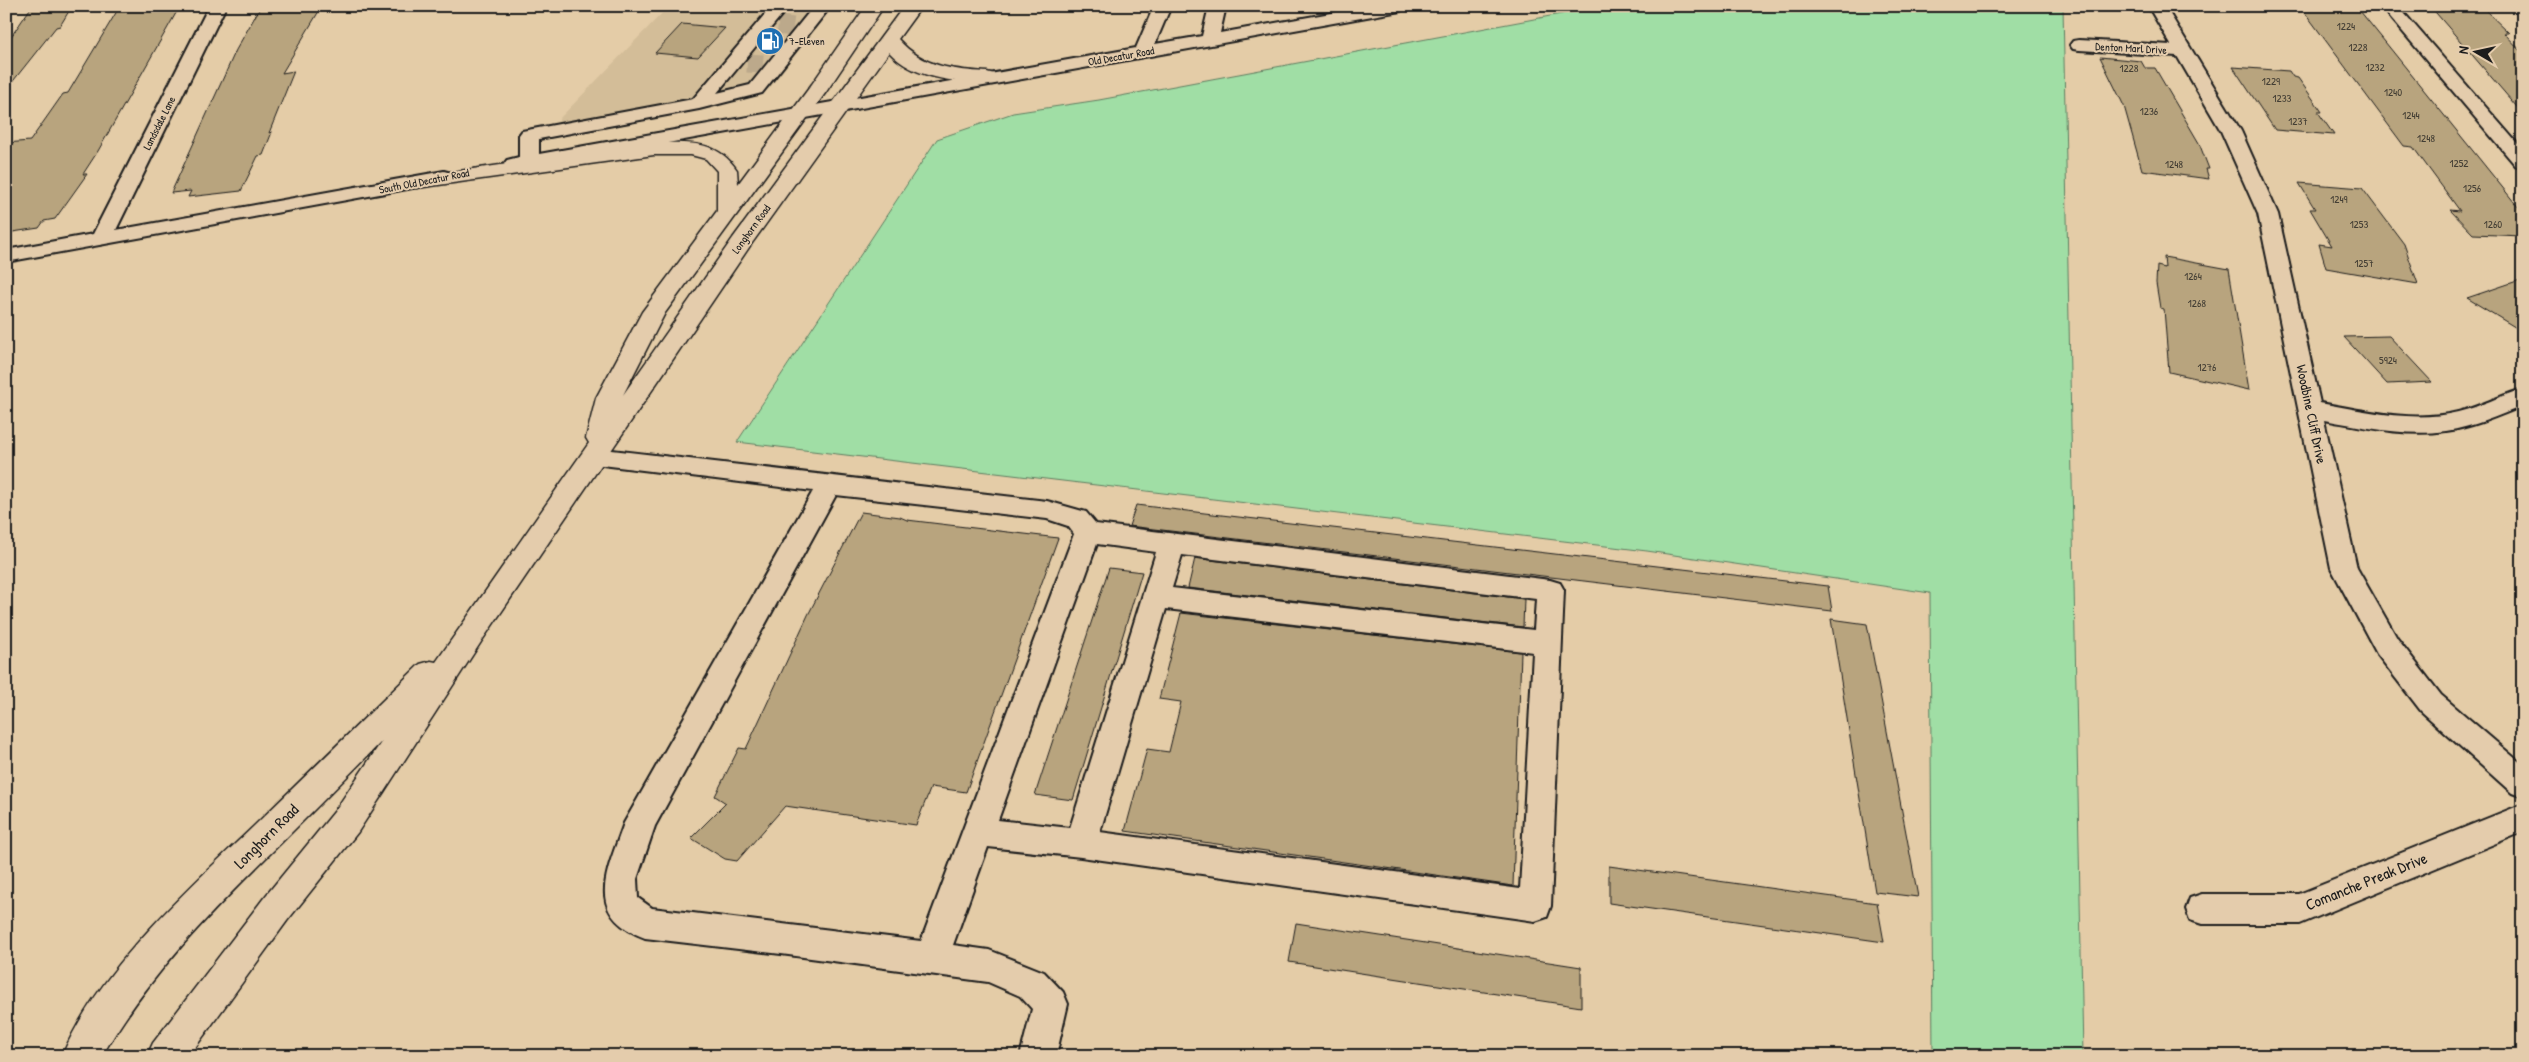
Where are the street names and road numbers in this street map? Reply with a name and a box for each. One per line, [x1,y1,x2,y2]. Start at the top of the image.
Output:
street label: Denton Marl Drive [2095,39,2168,57]
street label: Old Decatur Road [1087,43,1156,69]
street label: Landsdale Lane [140,93,179,152]
street label: South Old Decatur Road [378,165,471,197]
street label: Longhorn Road [729,201,774,256]
street label: Woodbine Cliff Drive [2292,363,2332,466]
street label: Longhorn Road [229,799,303,873]
street label: Comanche Preak Drive [2302,846,2431,915]

